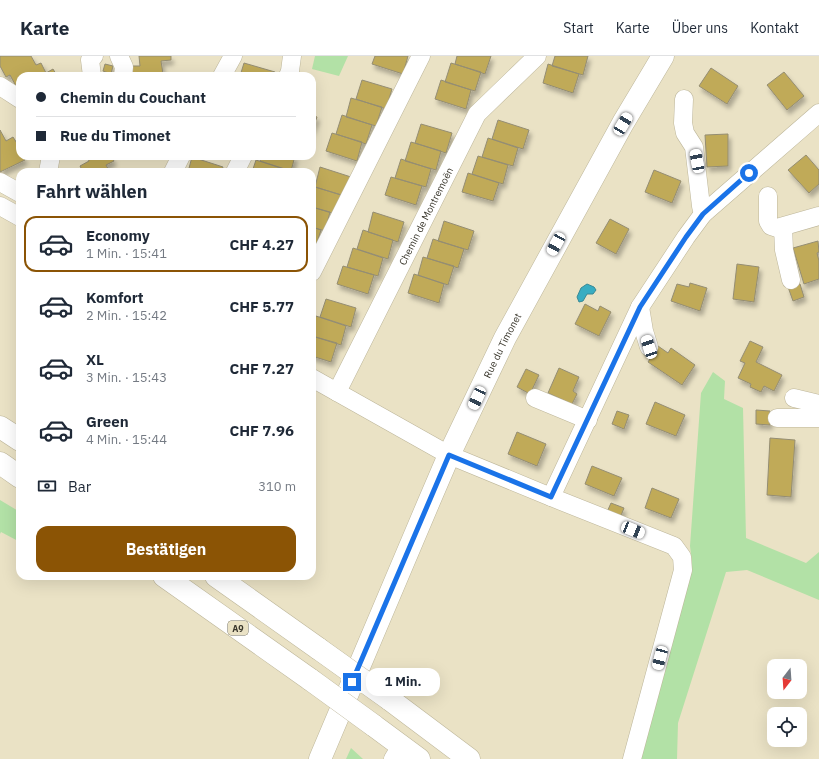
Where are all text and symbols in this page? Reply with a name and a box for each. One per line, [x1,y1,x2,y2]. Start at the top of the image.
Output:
text: Karte [20,16,69,40]
text: Start [563,19,594,37]
text: Karte [616,19,650,37]
text: Über uns [672,19,728,37]
text: Kontakt [750,19,799,37]
text: Chemin du Couchant [60,88,206,107]
car [612,111,634,137]
text: Rue du Timonet [60,126,171,145]
car [689,148,705,174]
route start [740,164,758,182]
street label: Chemin de Montremoën [396,165,456,267]
text: Fahrt wählen [36,180,147,203]
icon: car [38,226,74,262]
text: Economy [86,226,150,245]
car [545,231,567,257]
text: CHF 4.27 [229,235,294,254]
text: 1 Min. · 15:41 [86,245,167,262]
icon: car [38,288,74,324]
text: Komfort [86,288,144,307]
text: CHF 5.77 [229,297,294,316]
text: 2 Min. · 15:42 [86,307,167,324]
street label: Rue du Timonet [480,310,524,380]
car [640,334,658,360]
icon: car [38,350,74,386]
text: XL [86,350,104,369]
text: CHF 7.27 [229,359,294,378]
text: 3 Min. · 15:43 [86,369,167,386]
car [466,385,488,411]
icon: car [38,412,74,448]
text: Green [86,412,129,431]
text: CHF 7.96 [229,421,294,440]
text: 4 Min. · 15:44 [86,431,167,448]
icon: cash [36,475,58,497]
text: Bar [68,477,91,496]
text: 310 m [258,478,296,495]
car [620,520,646,540]
button: Bestätigen [36,526,296,572]
road number: A9 [228,621,248,635]
car [651,645,669,671]
north arrow [767,659,807,699]
map controls [767,659,807,747]
callout: 1 Min. [366,668,440,696]
route end [343,673,361,691]
text: 1 Min. [384,673,422,690]
button: locate [767,707,807,747]

